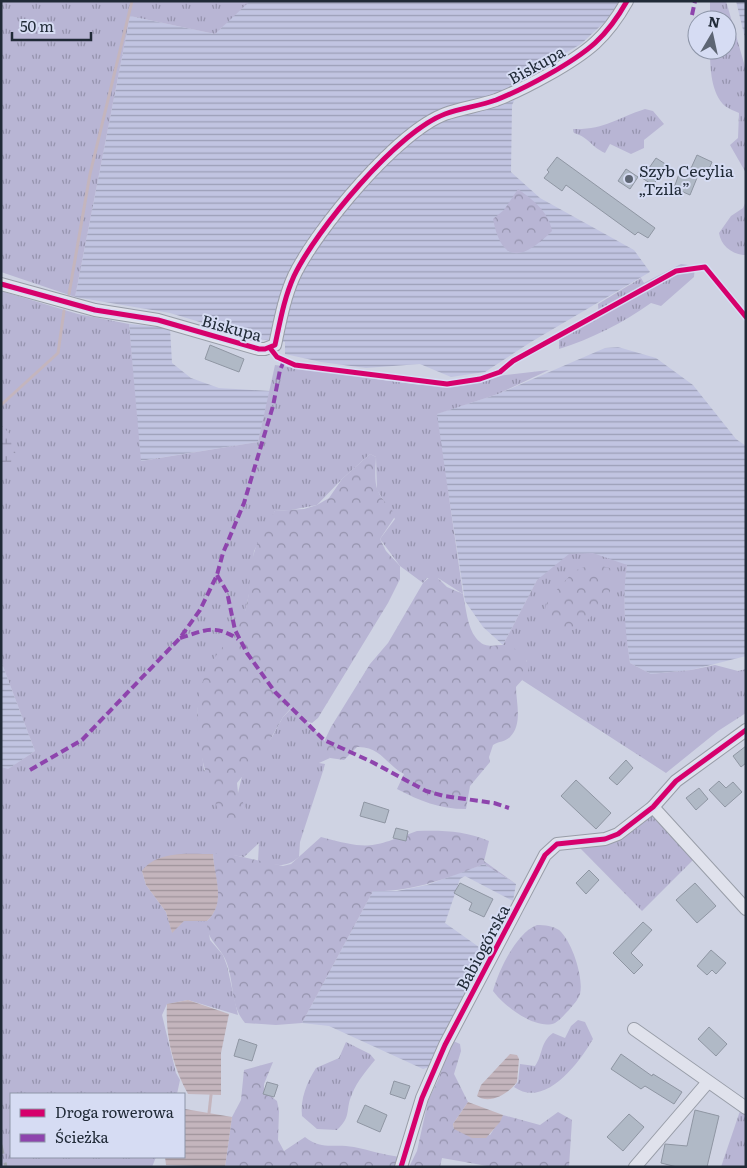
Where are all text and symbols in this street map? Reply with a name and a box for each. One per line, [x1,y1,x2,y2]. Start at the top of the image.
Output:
scale bar [12,10,91,42]
north arrow [687,10,737,60]
text: N [707,10,722,32]
text: 50 m [20,14,54,37]
street label: Biskupa [503,38,569,89]
place label: Szyb Cecylia „Tzila” [639,158,734,200]
marker: Szyb Cecylia „Tzila” [623,173,635,185]
street label: Biskupa [199,307,265,347]
street label: Babiogórska [449,899,515,994]
legend [10,1093,185,1158]
text: Droga rowerowa [55,1100,175,1123]
text: Ścieżka [55,1125,110,1148]

